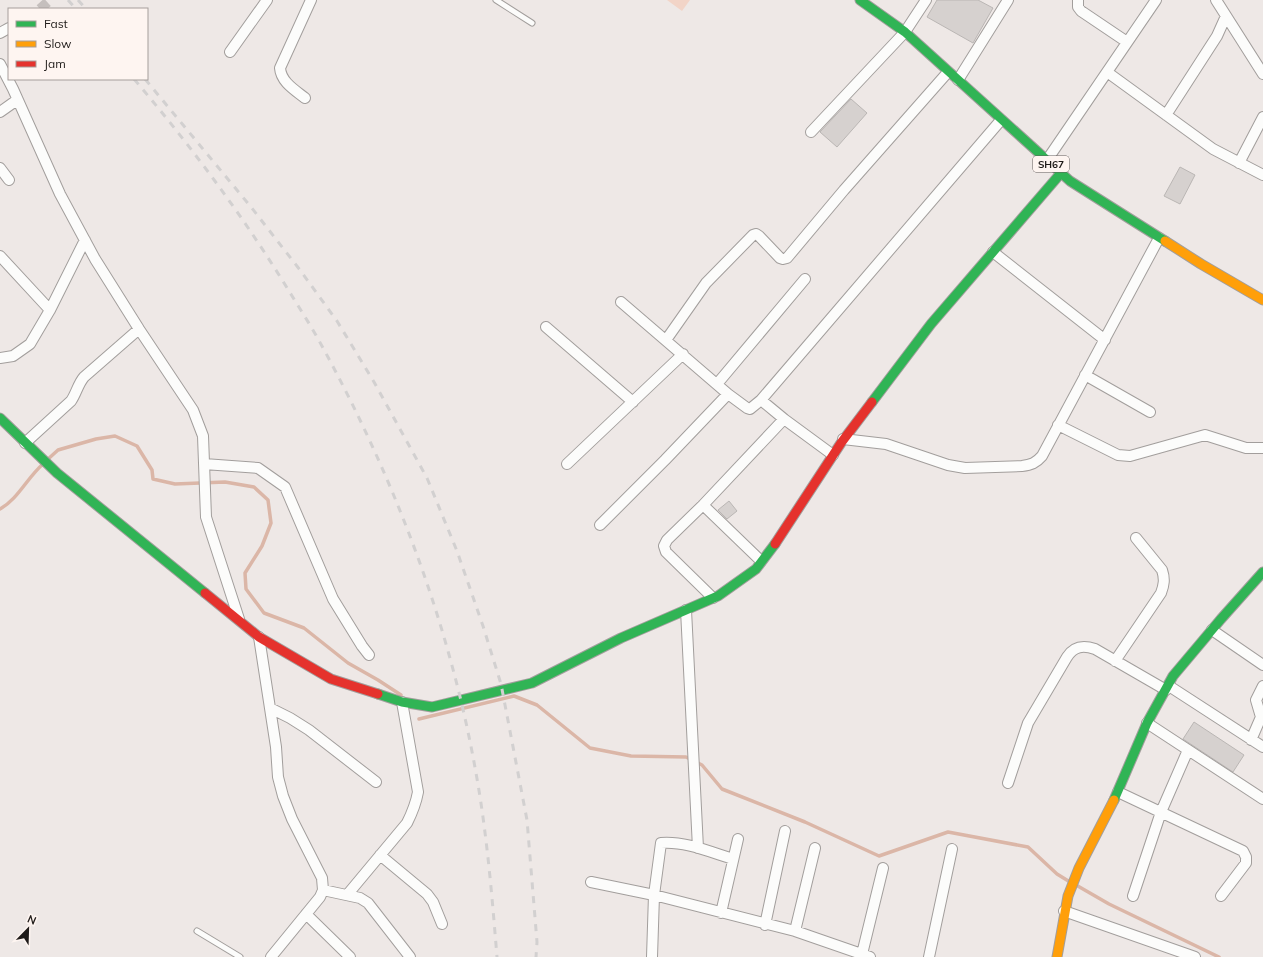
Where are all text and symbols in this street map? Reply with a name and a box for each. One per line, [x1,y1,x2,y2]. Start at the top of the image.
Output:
legend [8,8,148,80]
text: Fast [44,16,68,31]
text: Slow [44,36,72,51]
text: Jam [44,56,66,71]
road number: SH67 [1033,156,1069,172]
north arrow [8,909,48,949]
text: N [25,912,38,928]

